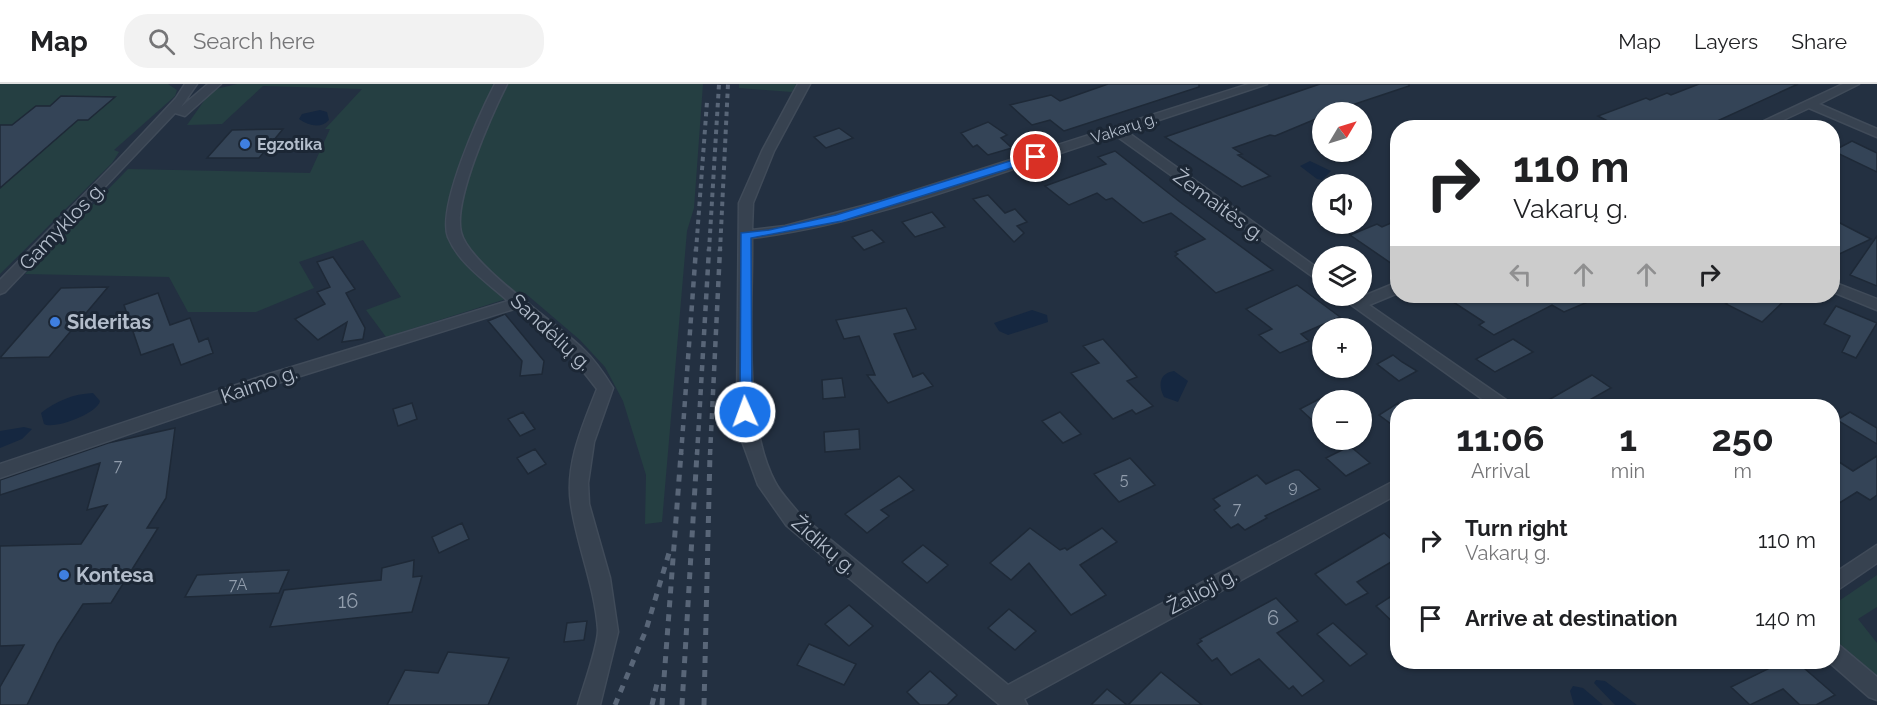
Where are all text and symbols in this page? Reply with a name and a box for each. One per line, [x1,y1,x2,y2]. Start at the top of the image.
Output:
search box [124,14,544,68]
text: Map [30,25,88,58]
icon: search [145,25,178,58]
text: Search here [193,28,315,54]
text: Map [1618,29,1661,54]
text: Layers [1694,29,1758,54]
text: Share [1791,29,1847,54]
north arrow [1312,102,1372,162]
map controls [1312,102,1372,450]
street label: Vakarų g. [1089,108,1159,148]
pin [1010,131,1061,182]
place label: Egzotika [257,135,322,154]
marker: Egzotika [238,137,252,151]
icon: arrive [1019,140,1052,173]
text: 110 m [1513,143,1629,192]
icon: right [1414,144,1492,222]
street label: Žemaitės g. [1169,163,1270,246]
button: sound [1312,174,1372,234]
street label: Gamyklos g. [14,177,110,275]
text: Vakarų g. [1513,193,1628,224]
button: layers [1312,246,1372,306]
icon: left [1504,258,1537,291]
icon: ahead [1567,258,1600,291]
icon: ahead [1630,258,1663,291]
icon: right [1693,258,1726,291]
street label: Sandėlių g. [506,289,596,375]
place label: Sideritas [67,310,151,334]
marker: Sideritas [48,315,62,329]
button: + [1312,318,1372,378]
street label: Kaimo g. [217,360,301,408]
position arrow [713,380,777,444]
button: − [1312,390,1372,450]
text: 11:06 [1456,417,1545,459]
text: 1 [1619,417,1637,459]
text: 250 [1711,417,1774,459]
house number: 7 [114,456,123,475]
text: Arrival [1471,459,1530,483]
text: min [1611,459,1645,483]
text: m [1733,459,1752,483]
house number: 5 [1120,470,1129,489]
house number: 9 [1288,477,1298,496]
house number: 7 [1233,499,1242,518]
street label: Židikų g. [787,510,862,579]
text: Turn right [1465,515,1568,541]
icon: right [1414,524,1447,557]
text: 110 m [1758,527,1816,553]
text: Vakarų g. [1465,541,1550,565]
street label: Žalioji g. [1163,562,1241,619]
place label: Kontesa [76,563,154,587]
marker: Kontesa [57,568,71,582]
house number: 7A [229,575,248,594]
house number: 16 [338,589,358,613]
icon: arrive [1414,602,1447,635]
text: Arrive at destination [1465,605,1678,631]
text: 140 m [1755,605,1816,631]
house number: 6 [1267,606,1279,630]

